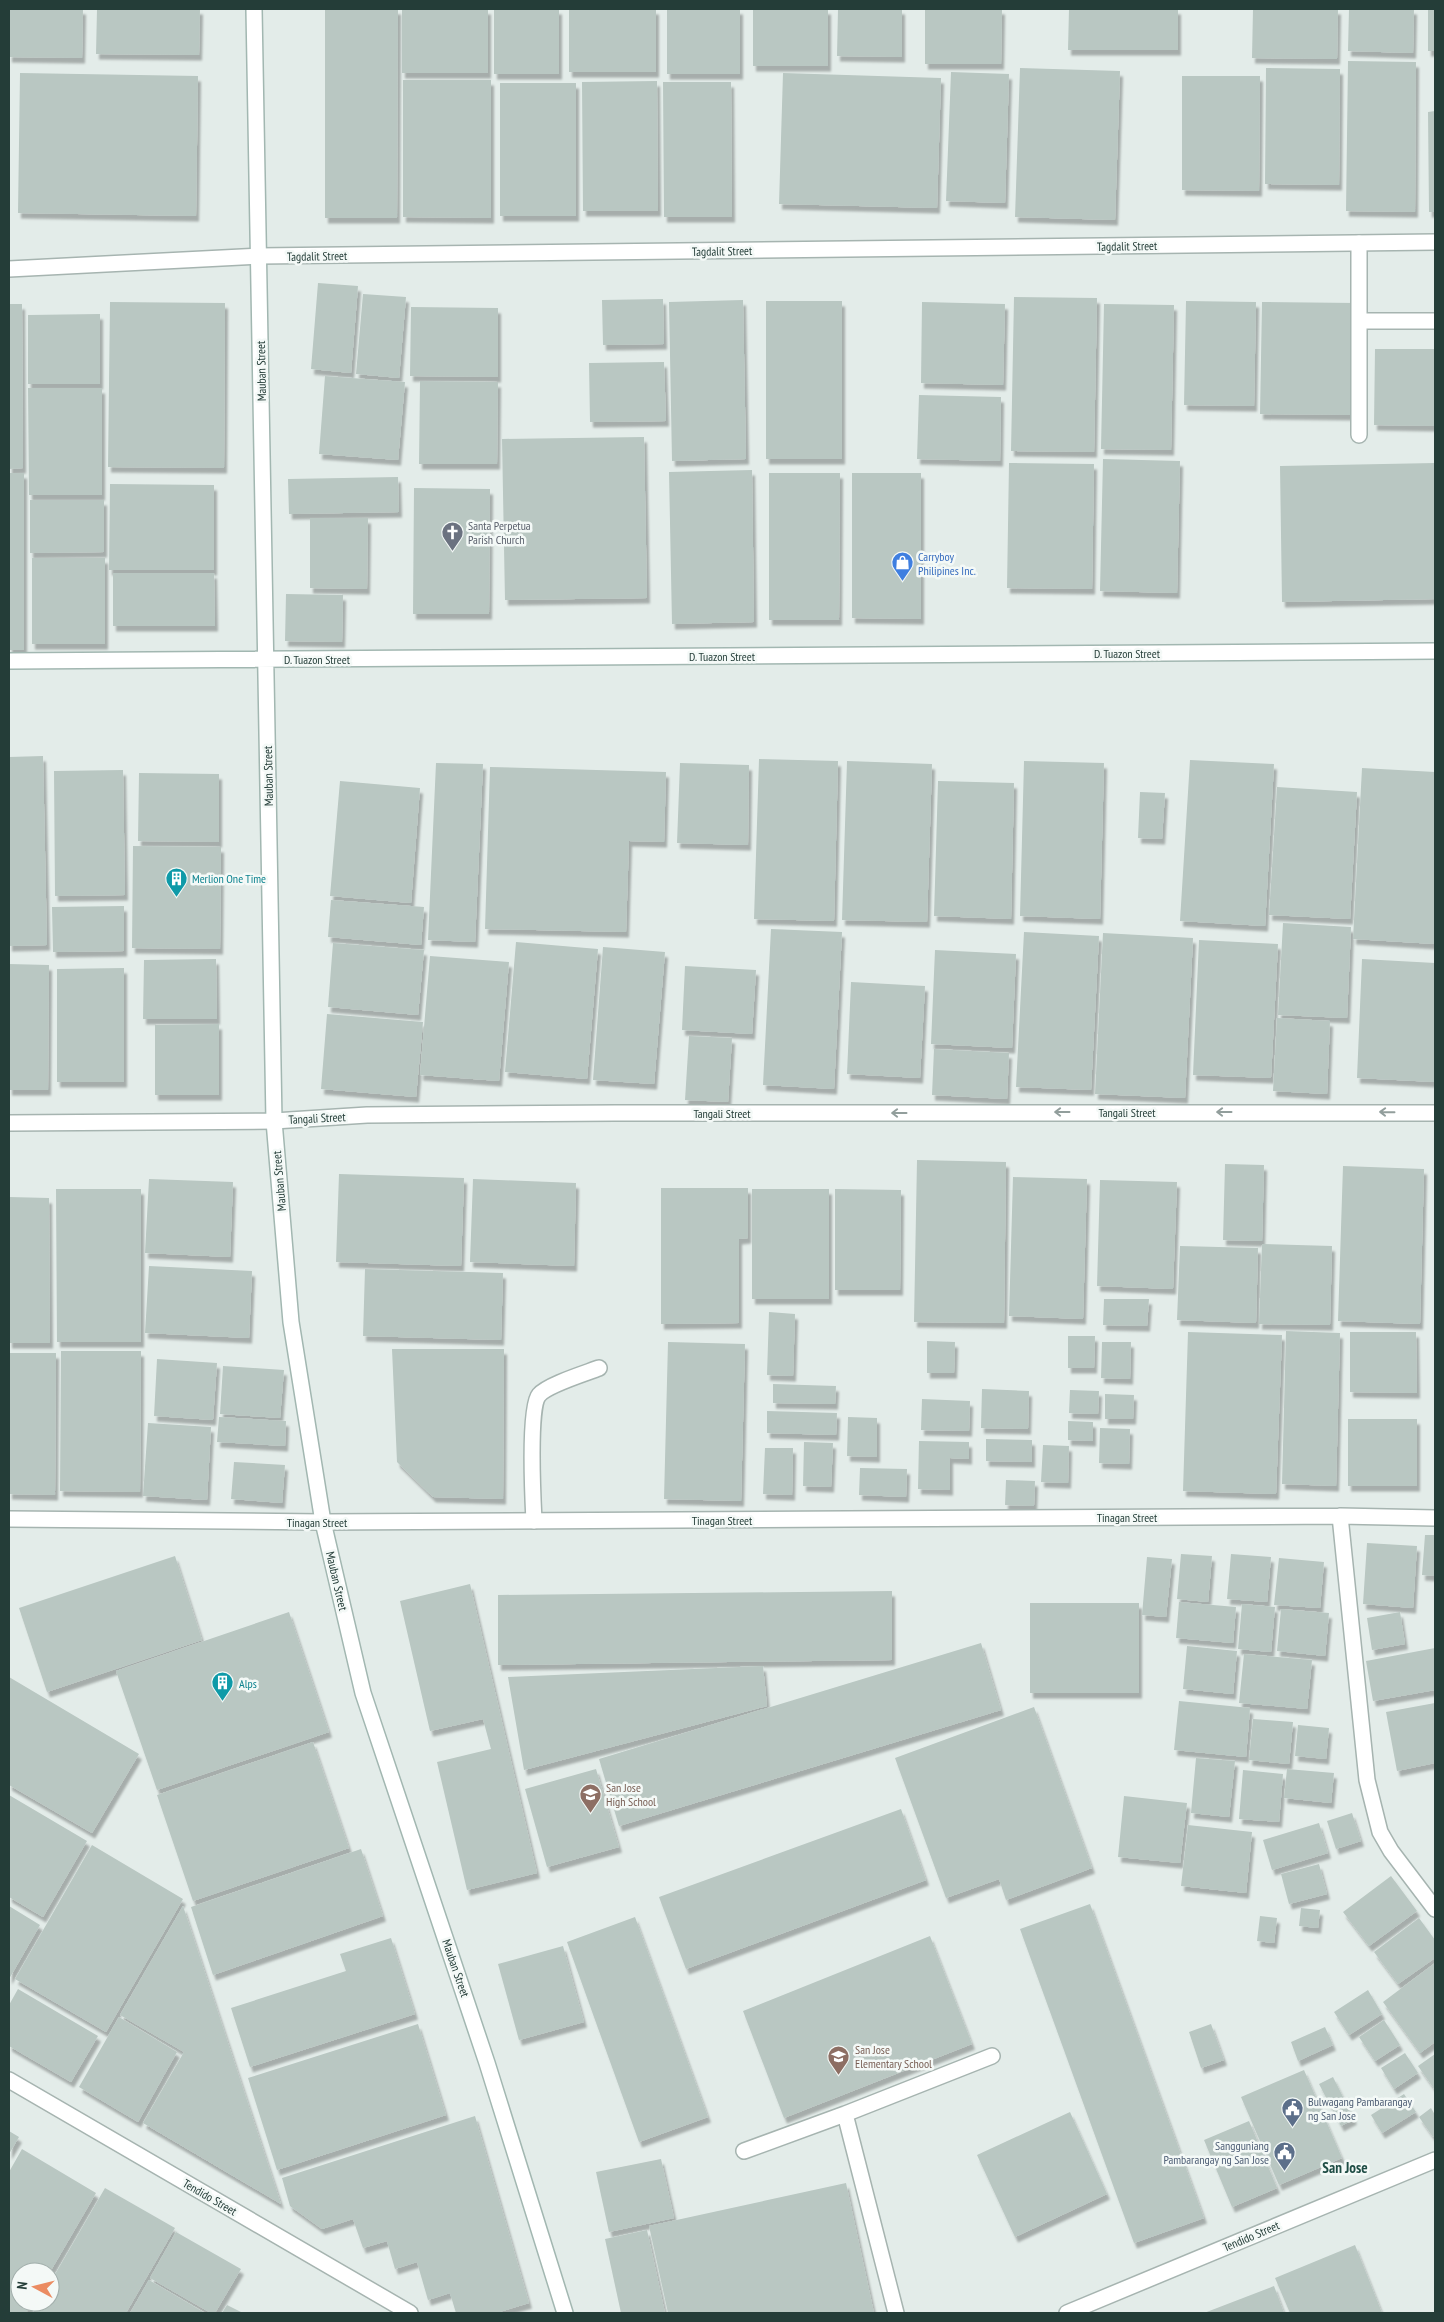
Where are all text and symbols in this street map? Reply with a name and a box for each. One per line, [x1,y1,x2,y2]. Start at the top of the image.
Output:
street label: Tagdalit Street [1097,238,1158,254]
street label: Tagdalit Street [692,243,753,259]
street label: Tagdalit Street [287,248,348,264]
street label: Mauban Street [253,340,269,401]
place label: Santa Perpetua Parish Church [468,518,531,547]
church icon: Santa Perpetua Parish Church [440,520,464,551]
place label: Carryboy Philipines Inc. [918,549,976,578]
shop icon: Carryboy Philipines Inc. [890,551,914,582]
street label: D. Tuazon Street [1094,646,1161,661]
street label: D. Tuazon Street [689,649,756,664]
street label: D. Tuazon Street [284,652,351,667]
street label: Mauban Street [260,745,276,806]
building icon: Merlion One Time [164,866,188,897]
place label: Merlion One Time [192,871,266,886]
street label: Tangali Street [1098,1105,1156,1120]
street label: Tangali Street [693,1106,751,1121]
one-way arrow [1054,1107,1070,1117]
one-way arrow [1216,1107,1232,1117]
one-way arrow [1379,1107,1395,1117]
one-way arrow [891,1108,908,1118]
street label: Tangali Street [288,1109,347,1127]
street label: Mauban Street [269,1150,289,1212]
street label: Tinagan Street [1097,1510,1158,1525]
street label: Tinagan Street [692,1513,753,1528]
street label: Tinagan Street [287,1515,348,1530]
street label: Mauban Street [323,1550,351,1613]
building icon: Alps [211,1671,235,1702]
place label: Alps [239,1676,257,1691]
place label: San Jose High School [606,1780,656,1809]
school or university icon: San Jose High School [578,1782,602,1813]
street label: Mauban Street [439,1937,473,2000]
place label: San Jose Elementary School [855,2042,932,2071]
school or university icon: San Jose Elementary School [827,2044,851,2075]
place label: Bulwagang Pambarangay ng San Jose [1308,2094,1413,2123]
public building icon: Bulwagang Pambarangay ng San Jose [1280,2096,1304,2127]
place label: Sangguniang Pambarangay ng San Jose [1163,2138,1269,2167]
public building icon: Sangguniang Pambarangay ng San Jose [1273,2140,1297,2171]
district label: San Jose [1322,2158,1368,2177]
street label: Tendido Street [180,2176,240,2219]
street label: Tendido Street [1220,2217,1282,2255]
north arrow [10,2262,60,2312]
text: N [13,2281,31,2290]

